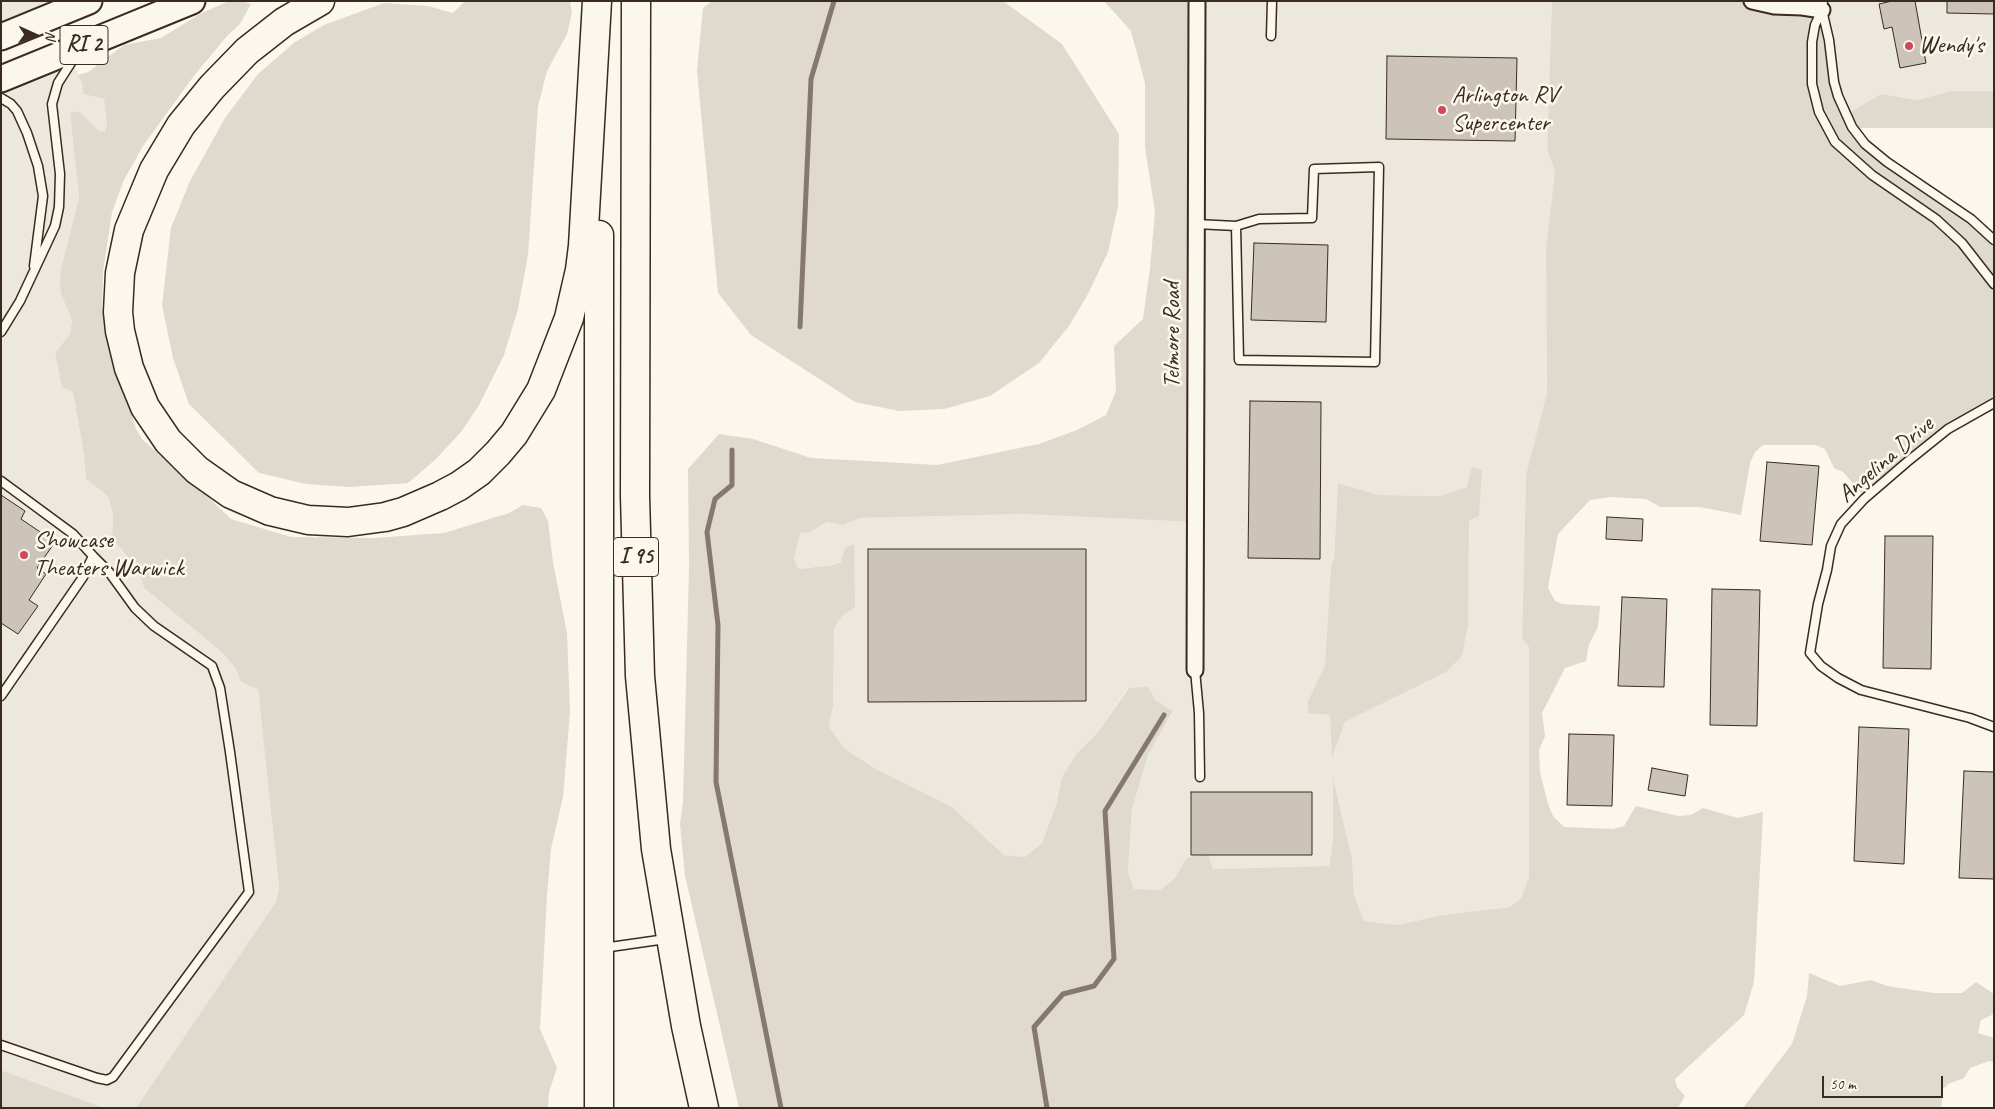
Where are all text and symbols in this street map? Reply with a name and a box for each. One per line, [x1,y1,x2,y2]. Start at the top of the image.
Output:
north arrow [10,10,60,60]
road number: RI 2 [60,26,108,64]
text: N [42,31,59,40]
place label: Wendy's [1919,32,1984,60]
marker: Wendy's [1903,40,1915,52]
place label: Arlington RV Supercenter [1452,82,1558,138]
marker: Arlington RV Supercenter [1436,104,1448,116]
street label: Telmore Road [1159,282,1187,388]
street label: Angelina Drive [1832,411,1940,509]
place label: Showcase Theaters Warwick [34,527,183,583]
road number: I 95 [614,538,658,576]
marker: Showcase Theaters Warwick [18,549,30,561]
scale bar [1825,1066,1946,1098]
text: 50 m [1830,1075,1856,1094]

